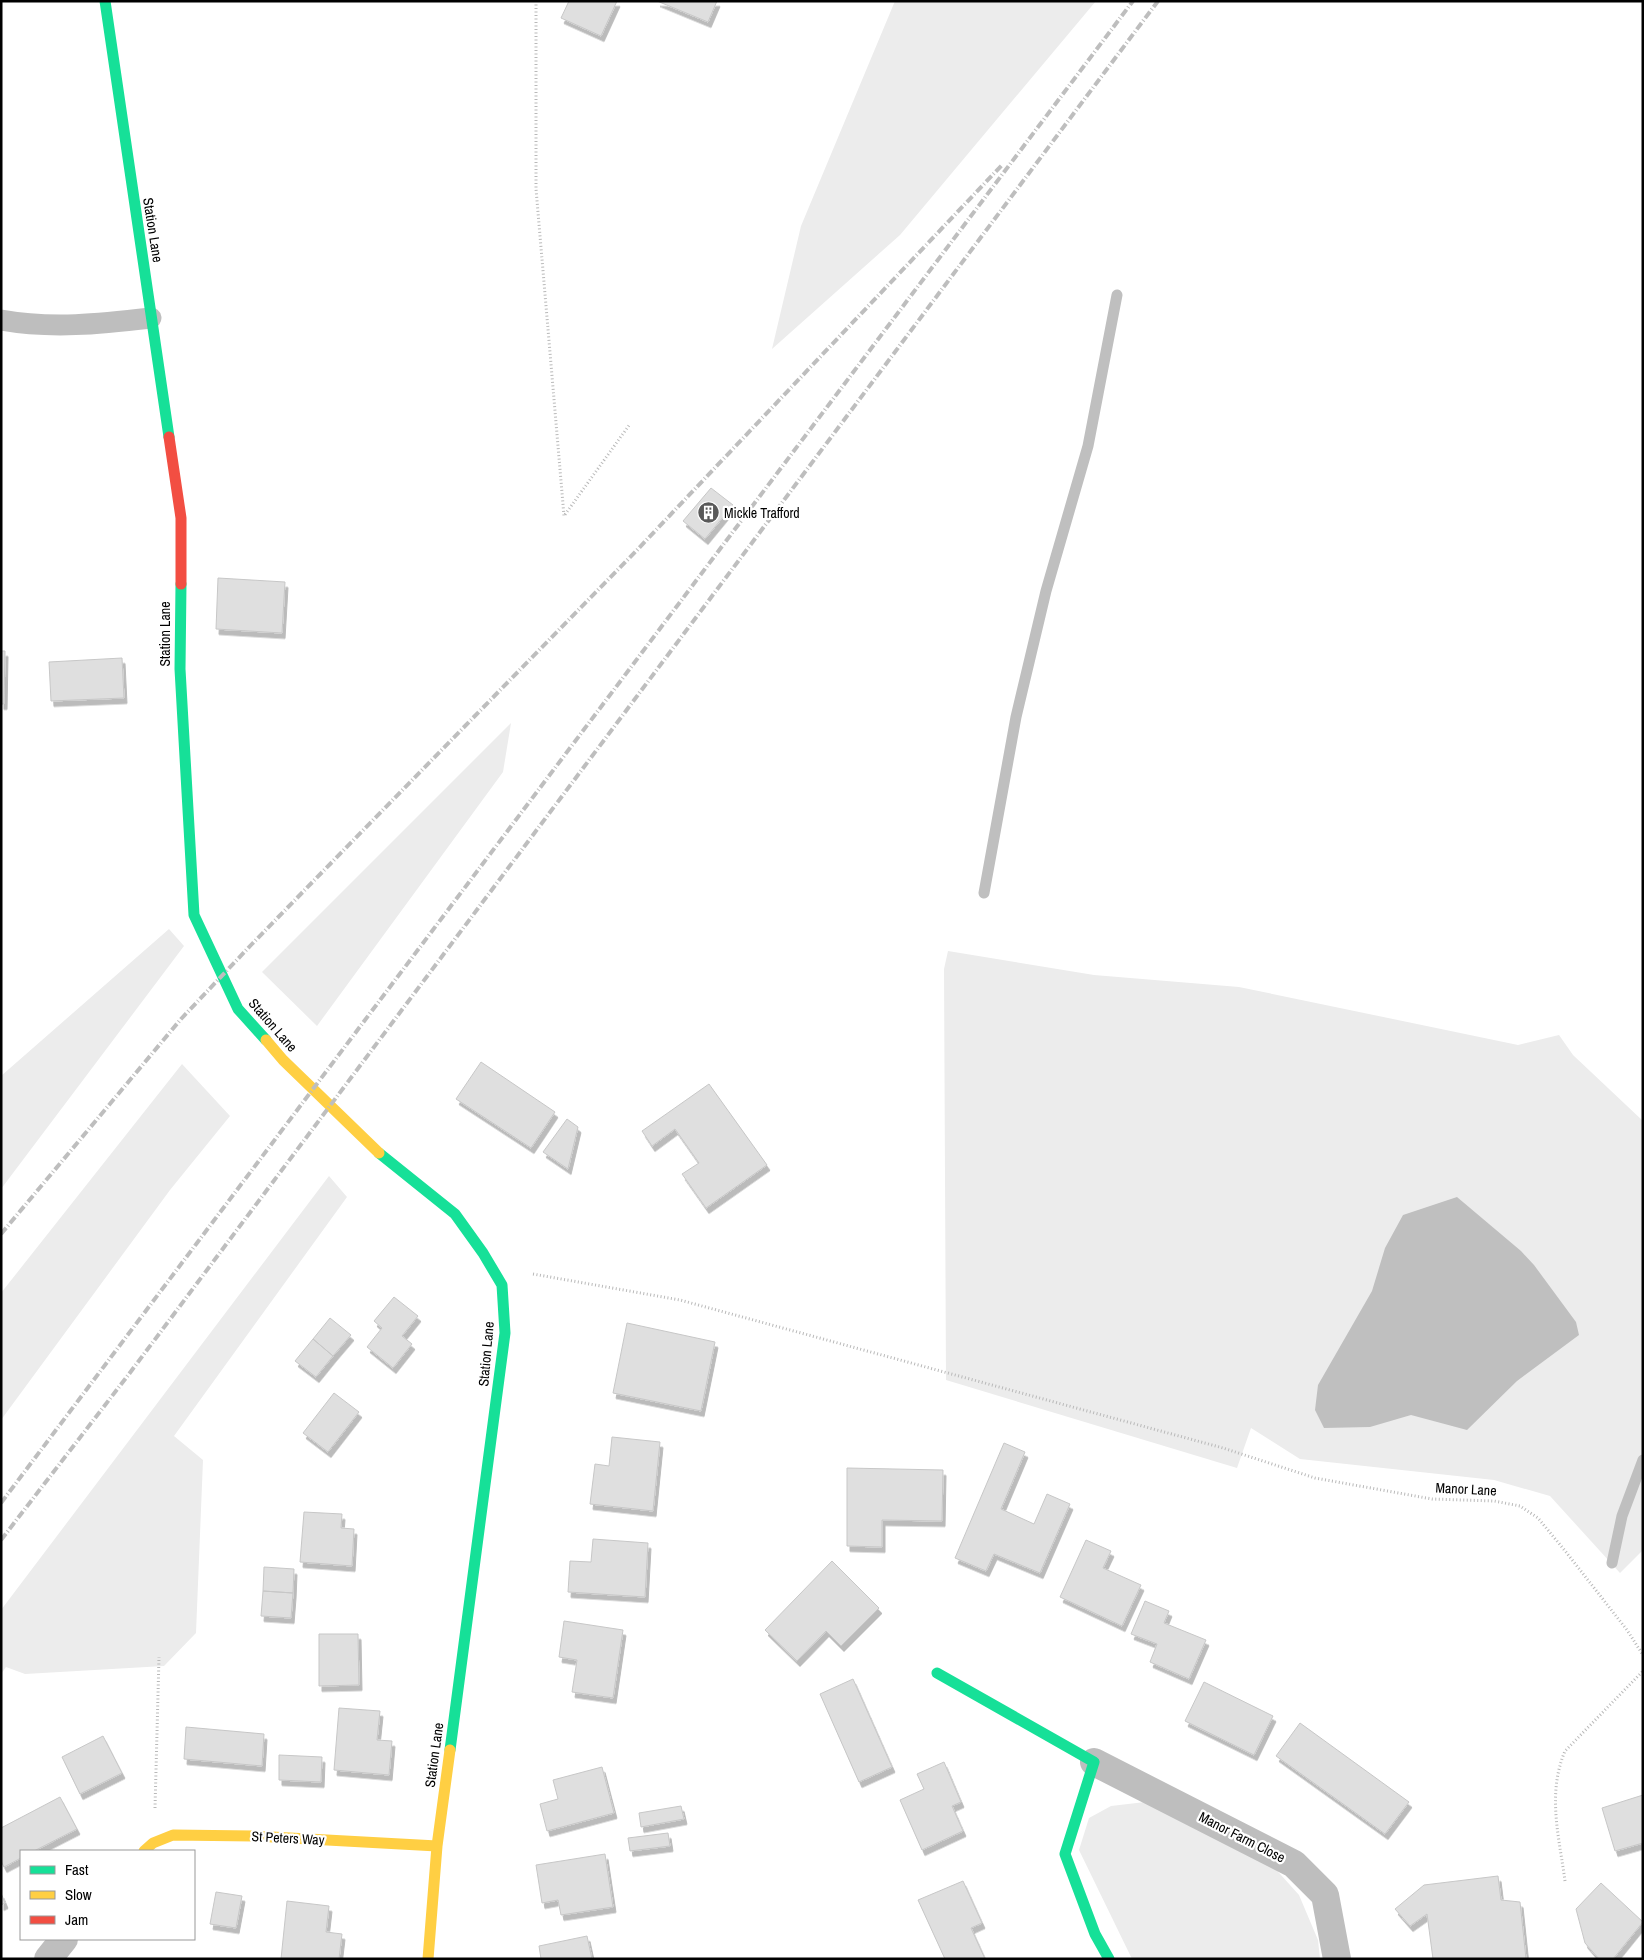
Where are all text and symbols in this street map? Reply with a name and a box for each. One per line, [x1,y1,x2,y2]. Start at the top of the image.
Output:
street label: Station Lane [139,196,167,264]
building icon: Mickle Trafford [696,501,720,525]
place label: Mickle Trafford [724,504,800,522]
street label: Station Lane [156,601,174,667]
street label: Station Lane [245,995,301,1055]
street label: Station Lane [474,1321,498,1387]
street label: Manor Lane [1435,1478,1497,1500]
street label: Station Lane [421,1722,447,1788]
street label: Manor Farm Close [1196,1808,1288,1866]
street label: St Peters Way [251,1827,325,1849]
legend [20,1850,195,1940]
text: Fast [65,1859,89,1880]
text: Slow [65,1884,92,1905]
text: Jam [65,1909,88,1930]

